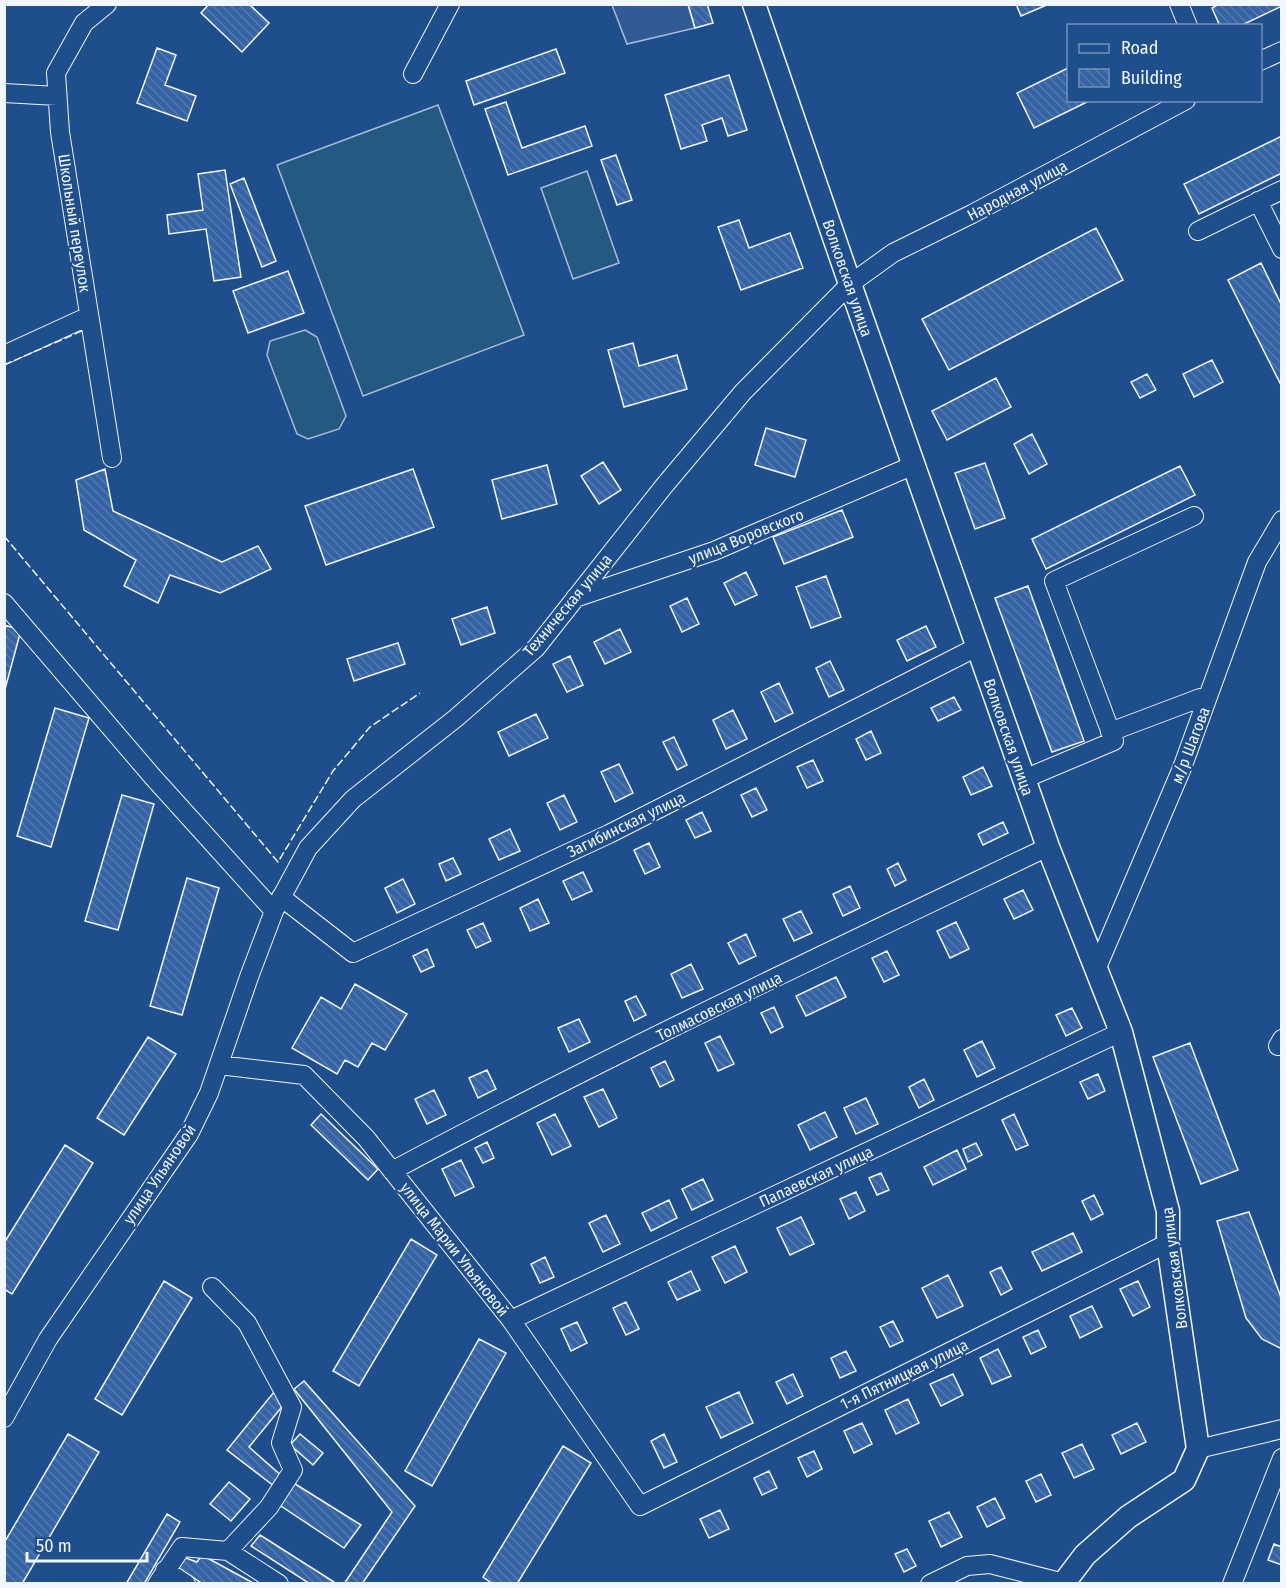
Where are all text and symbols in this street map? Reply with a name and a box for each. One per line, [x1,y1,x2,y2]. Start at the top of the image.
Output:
legend [1067,24,1262,102]
text: Road [1121,37,1158,59]
text: Building [1121,67,1182,89]
street label: Школьный переулок [54,153,95,294]
street label: Народная улица [964,156,1071,225]
street label: Волковская улица [819,217,877,339]
street label: улица Воровского [686,505,807,568]
street label: Техническая улица [519,550,616,660]
street label: Волковская улица [980,676,1038,798]
street label: м/р Шагова [1167,704,1214,786]
street label: Загибинская улица [564,787,689,861]
street label: Толмасовская улица [653,968,785,1045]
street label: улица Ульяновой [119,1121,200,1228]
street label: Папаевская улица [756,1142,876,1211]
street label: улица Марии Ульяновой [396,1178,513,1320]
street label: Волковская улица [1158,1206,1191,1330]
street label: 1-я Пятницкая улица [837,1335,972,1414]
scale bar [27,1525,147,1563]
text: 50 m [36,1535,72,1557]

